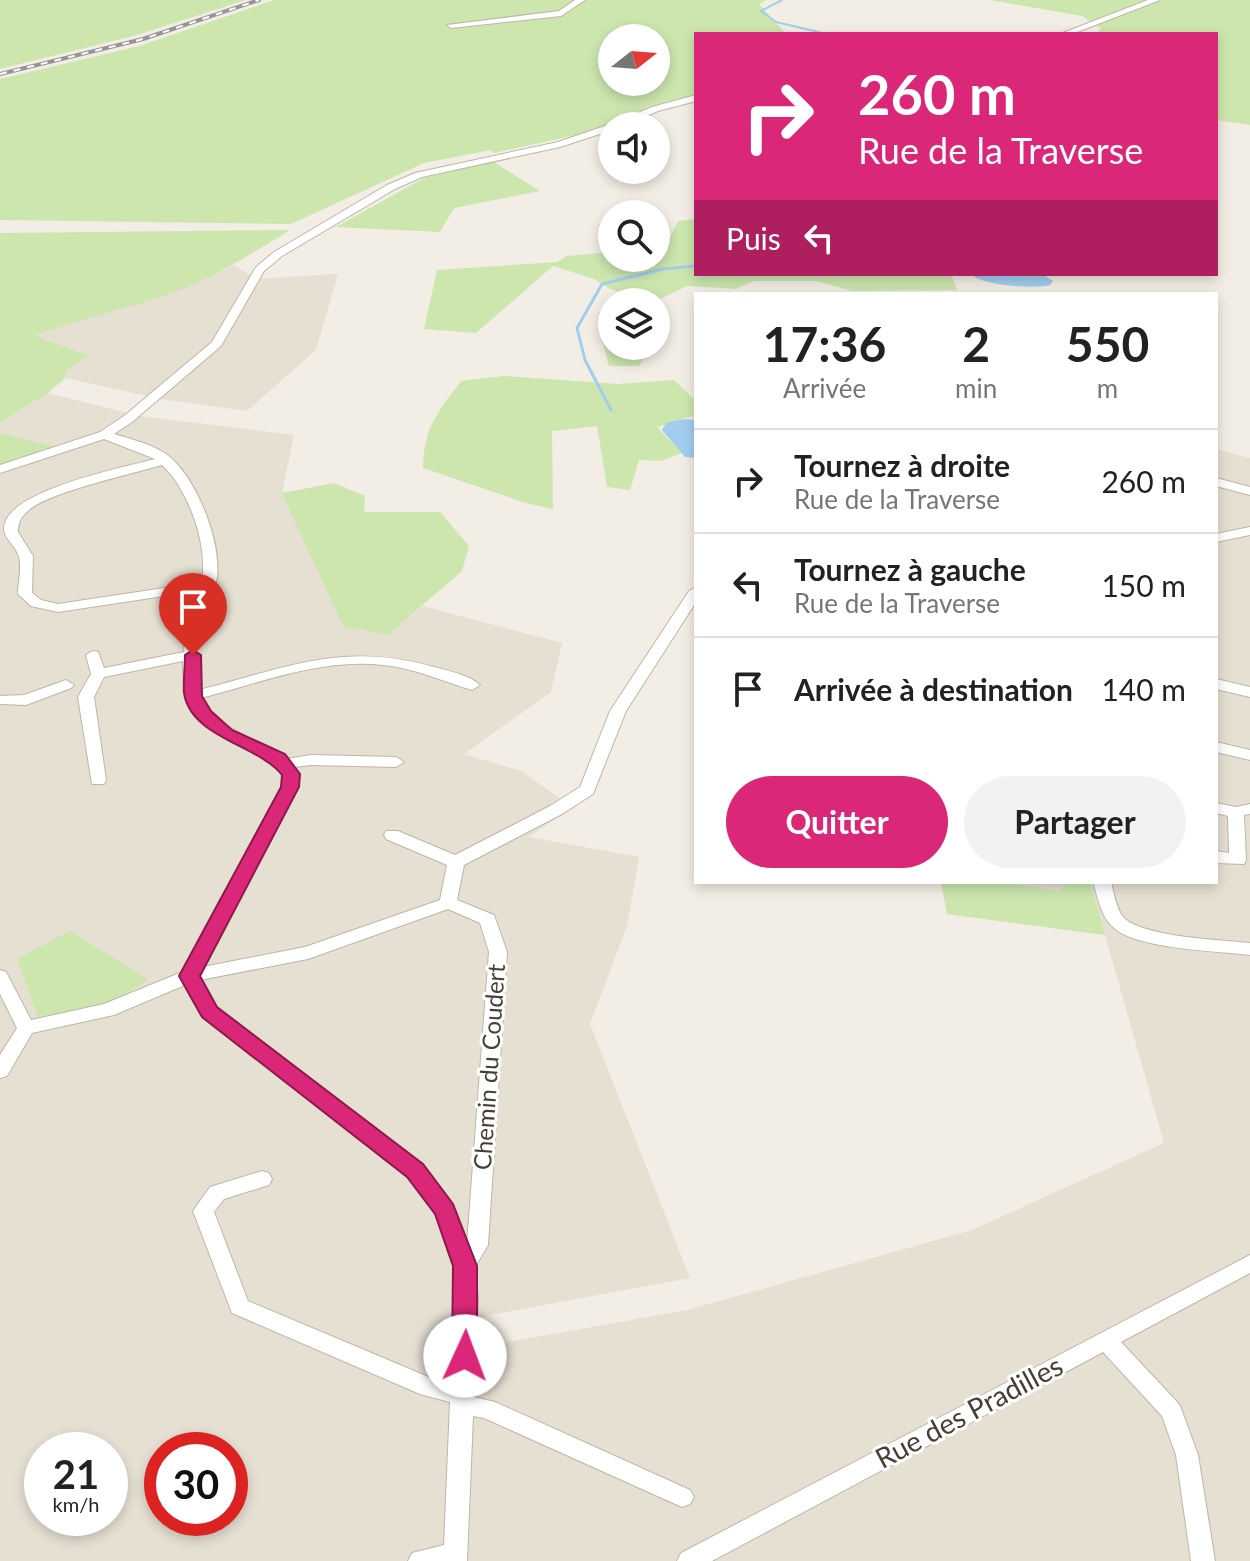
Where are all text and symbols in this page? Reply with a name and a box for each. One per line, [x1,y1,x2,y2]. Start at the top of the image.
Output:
north arrow [598,24,670,96]
map controls [598,24,670,360]
text: 260 m [858,60,1016,127]
icon: right [726,64,830,168]
button: sound [598,112,670,184]
text: Rue de la Traverse [858,128,1143,172]
button: search [598,200,670,272]
icon: left [797,216,841,260]
text: Puis [726,220,781,256]
button: layers [598,288,670,360]
text: 17:36 [763,315,886,372]
text: 2 [962,315,990,372]
text: 550 [1066,315,1149,372]
text: Arrivée [783,372,866,404]
text: min [955,372,997,404]
text: m [1097,372,1118,404]
text: Tournez à droite [794,447,1010,483]
icon: right [726,459,770,503]
text: 260 m [1101,463,1186,499]
text: Rue de la Traverse [794,483,1000,515]
text: Tournez à gauche [794,551,1026,587]
icon: left [726,563,770,607]
text: 150 m [1101,567,1186,603]
pin [159,573,227,655]
icon: arrive [171,585,215,629]
text: Rue de la Traverse [794,587,1000,619]
icon: arrive [726,667,770,711]
text: Arrivée à destination [794,671,1073,707]
text: 140 m [1101,671,1186,707]
button: Quitter [726,776,948,868]
button: Partager [964,776,1186,868]
street label: Chemin du Coudert [467,963,510,1171]
position arrow [423,1314,507,1398]
street label: Rue des Pradilles [869,1347,1068,1475]
speed limit sign: 30 [144,1432,248,1536]
text: 21 [53,1450,99,1498]
text: km/h [53,1492,99,1516]

